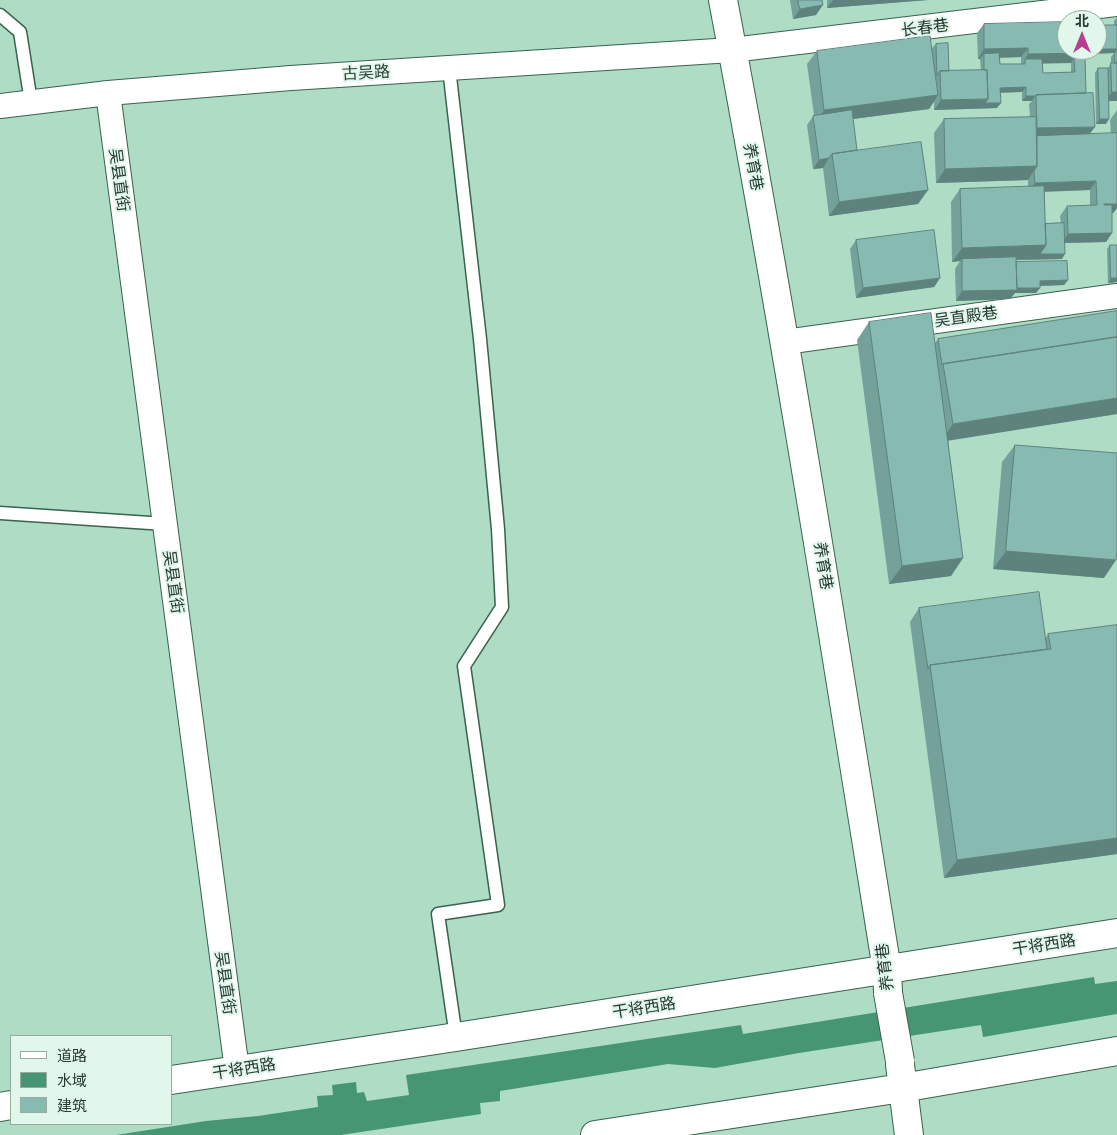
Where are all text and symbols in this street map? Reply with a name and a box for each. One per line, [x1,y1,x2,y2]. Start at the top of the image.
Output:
north arrow [1057,10,1107,60]
text: 北 [1075,13,1089,29]
street label: 长春巷 [900,16,950,40]
street label: 古吴路 [342,62,390,84]
street label: 养育巷 [739,142,767,192]
street label: 吴县直街 [105,147,133,213]
street label: 吴直殿巷 [933,303,999,331]
street label: 养育巷 [810,541,836,591]
street label: 吴县直街 [159,549,187,615]
street label: 干将西路 [1011,931,1077,959]
street label: 养育巷 [873,942,897,992]
street label: 吴县直街 [211,950,239,1016]
street label: 干将西路 [611,994,677,1022]
legend [10,1035,172,1125]
text: 道路 [57,1047,87,1064]
street label: 干将西路 [211,1055,277,1083]
text: 水域 [57,1072,87,1089]
text: 建筑 [57,1097,87,1114]

